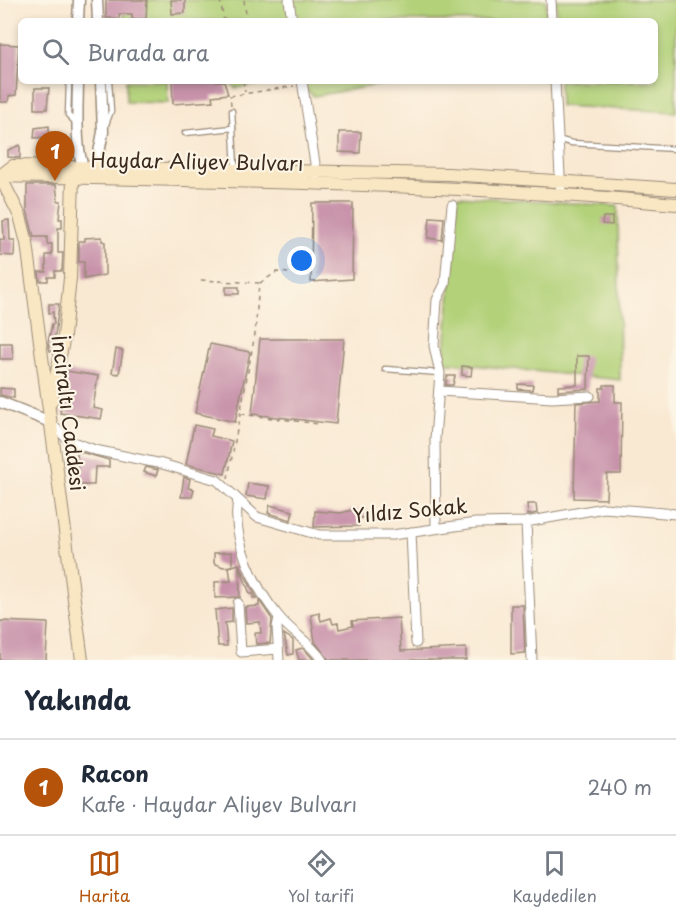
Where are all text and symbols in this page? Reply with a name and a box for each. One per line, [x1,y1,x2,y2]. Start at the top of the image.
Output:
search box [18,18,658,84]
icon: search [39,35,72,68]
text: Burada ara [87,35,209,68]
pin: 1 [36,132,74,181]
street label: Haydar Aliyev Bulvarı [90,144,304,178]
your location [287,246,316,275]
street label: İnciraltı Caddesi [45,333,93,493]
street label: Yıldız Sokak [351,490,469,530]
text: Yakında [24,680,131,719]
text: Racon [81,756,149,789]
text: 1 [39,772,48,802]
text: 240 m [587,772,652,802]
text: Kafe · Haydar Aliyev Bulvarı [81,789,357,819]
tab: Harita [79,847,130,907]
tab: Yol tarifi [288,847,354,907]
tab: Kaydedilen [512,847,597,907]

